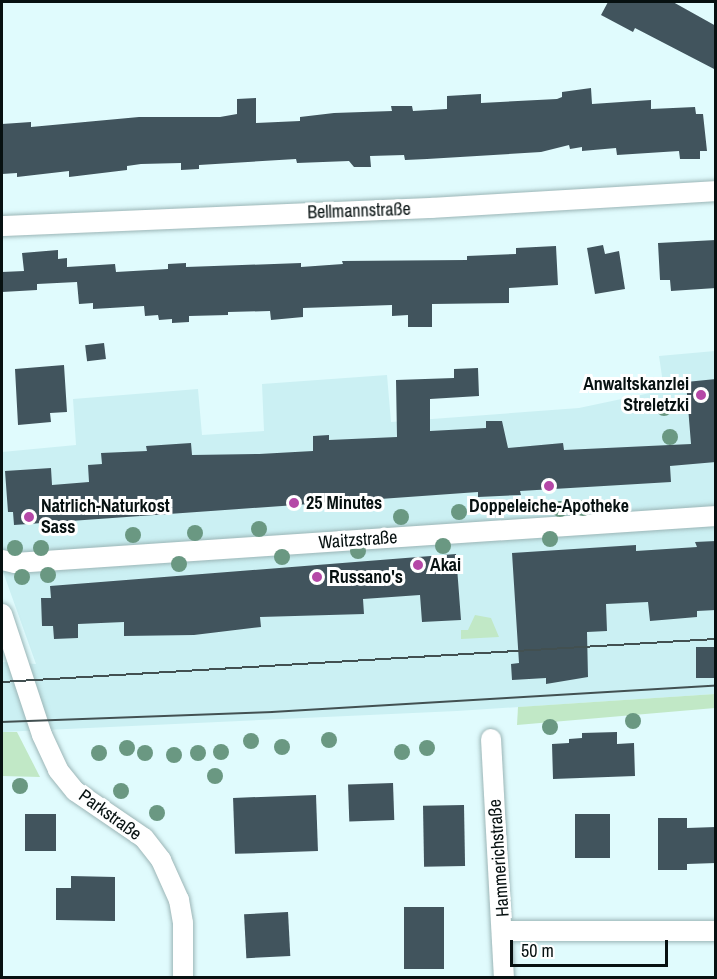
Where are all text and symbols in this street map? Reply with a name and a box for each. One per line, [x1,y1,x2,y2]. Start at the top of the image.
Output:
street label: Bellmannstraße [307,198,411,224]
place label: Anwaltskanzlei Streletzki [583,374,689,416]
marker: Anwaltskanzlei Streletzki [694,388,708,402]
marker: Doppeleiche-Apotheke [542,479,556,493]
place label: 25 Minutes [306,492,382,514]
place label: Doppeleiche-Apotheke [469,495,629,517]
place label: Natrlich-Naturkost Sass [41,496,170,538]
marker: 25 Minutes [287,496,301,510]
marker: Natrlich-Naturkost Sass [22,510,36,524]
street label: Waitzstraße [318,526,398,554]
place label: Akai [430,554,461,576]
marker: Akai [411,558,425,572]
place label: Russano's [329,566,403,588]
marker: Russano's [310,570,324,584]
street label: Parkstraße [74,785,146,845]
street label: Hammerichstraße [484,798,514,918]
scale bar [513,928,670,966]
text: 50 m [521,938,554,963]

